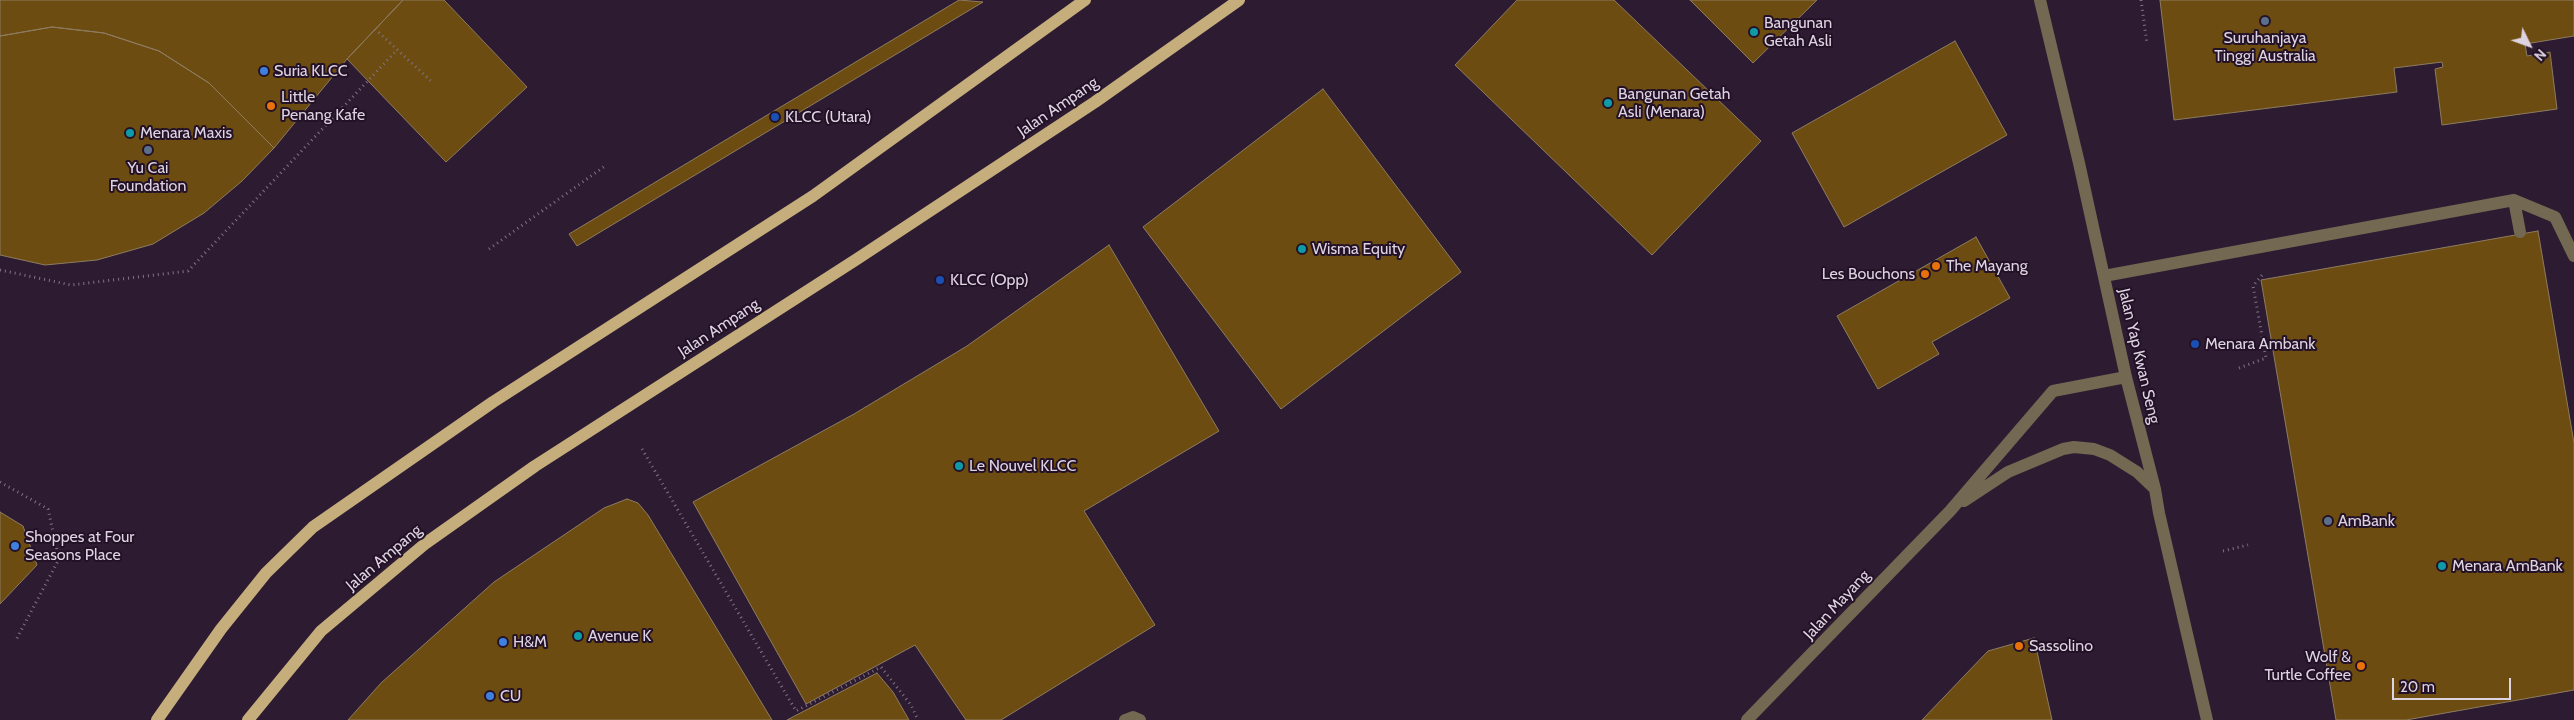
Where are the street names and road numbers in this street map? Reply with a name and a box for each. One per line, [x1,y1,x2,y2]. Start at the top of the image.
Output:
street label: Jalan Ampang [1014,73,1102,141]
street label: Jalan Yap Kwan Seng [2114,286,2164,426]
street label: Jalan Ampang [675,295,763,361]
street label: Jalan Ampang [342,521,426,595]
street label: Jalan Mayang [1800,566,1874,644]

